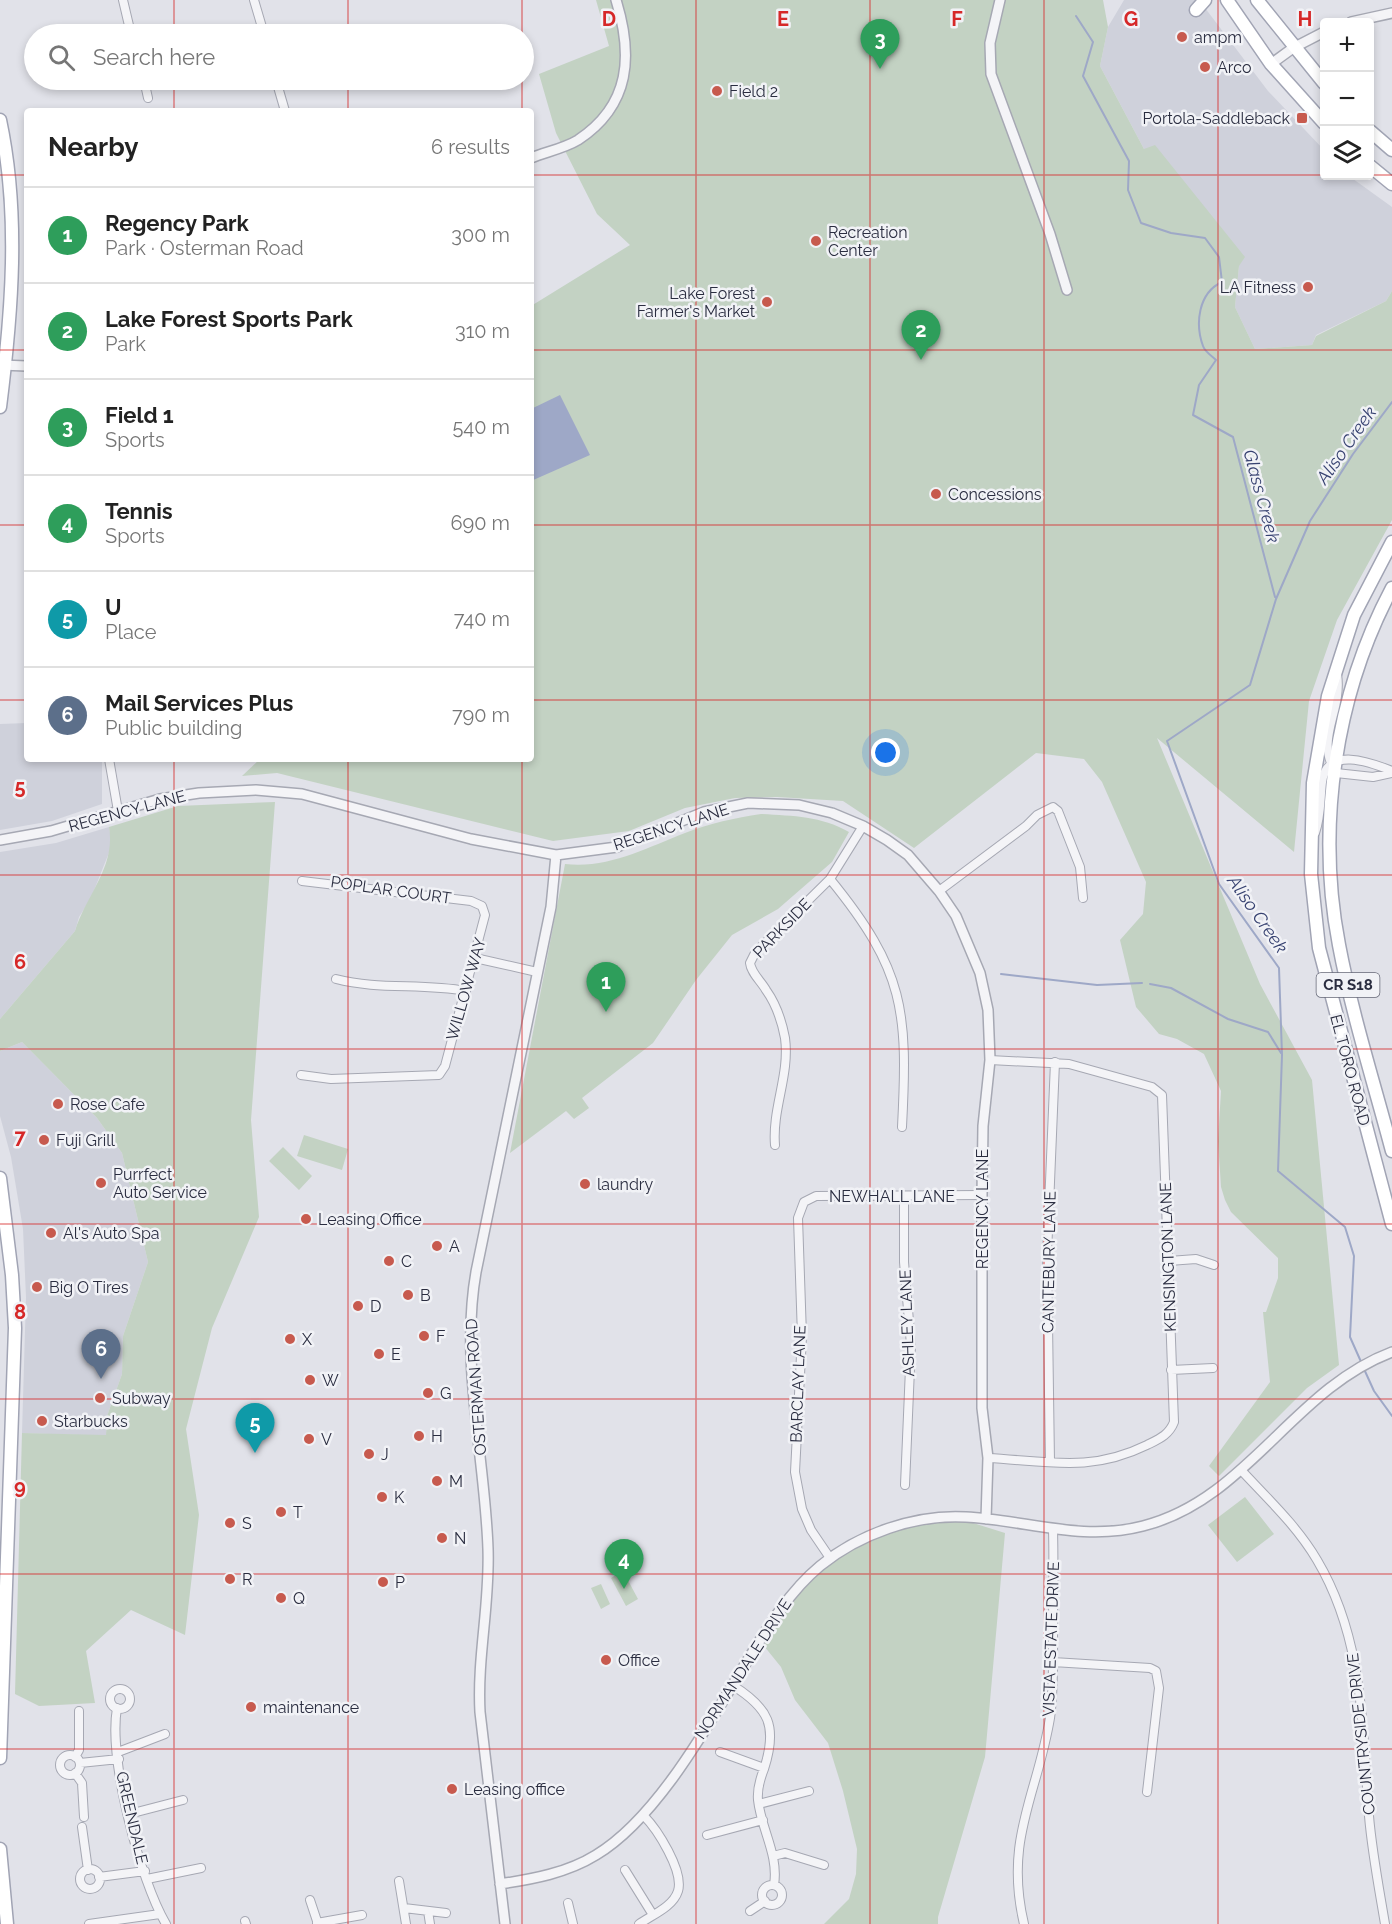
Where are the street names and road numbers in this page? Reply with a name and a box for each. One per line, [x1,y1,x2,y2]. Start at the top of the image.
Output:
street label: REGENCY LANE [66,786,188,836]
street label: REGENCY LANE [611,799,731,855]
street label: POPLAR COURT [329,872,453,908]
street label: PARKSIDE [749,894,815,962]
street label: WILLOW WAY [442,935,490,1043]
road number: CR S18 [1316,973,1380,997]
street label: EL TORO ROAD [1326,1012,1374,1128]
street label: REGENCY LANE [973,1149,992,1269]
street label: KENSINGTON LANE [1156,1182,1180,1332]
street label: NEWHALL LANE [829,1187,955,1206]
street label: CANTEBURY LANE [1038,1190,1060,1333]
street label: ASHLEY LANE [896,1269,918,1377]
street label: OSTERMAN ROAD [462,1318,490,1456]
street label: BARCLAY LANE [786,1325,810,1443]
street label: VISTA ESTATE DRIVE [1039,1561,1063,1717]
street label: NORMANDALE DRIVE [691,1595,796,1743]
street label: COUNTRYSIDE DRIVE [1343,1652,1379,1816]
street label: GREENDALE [112,1770,152,1867]

